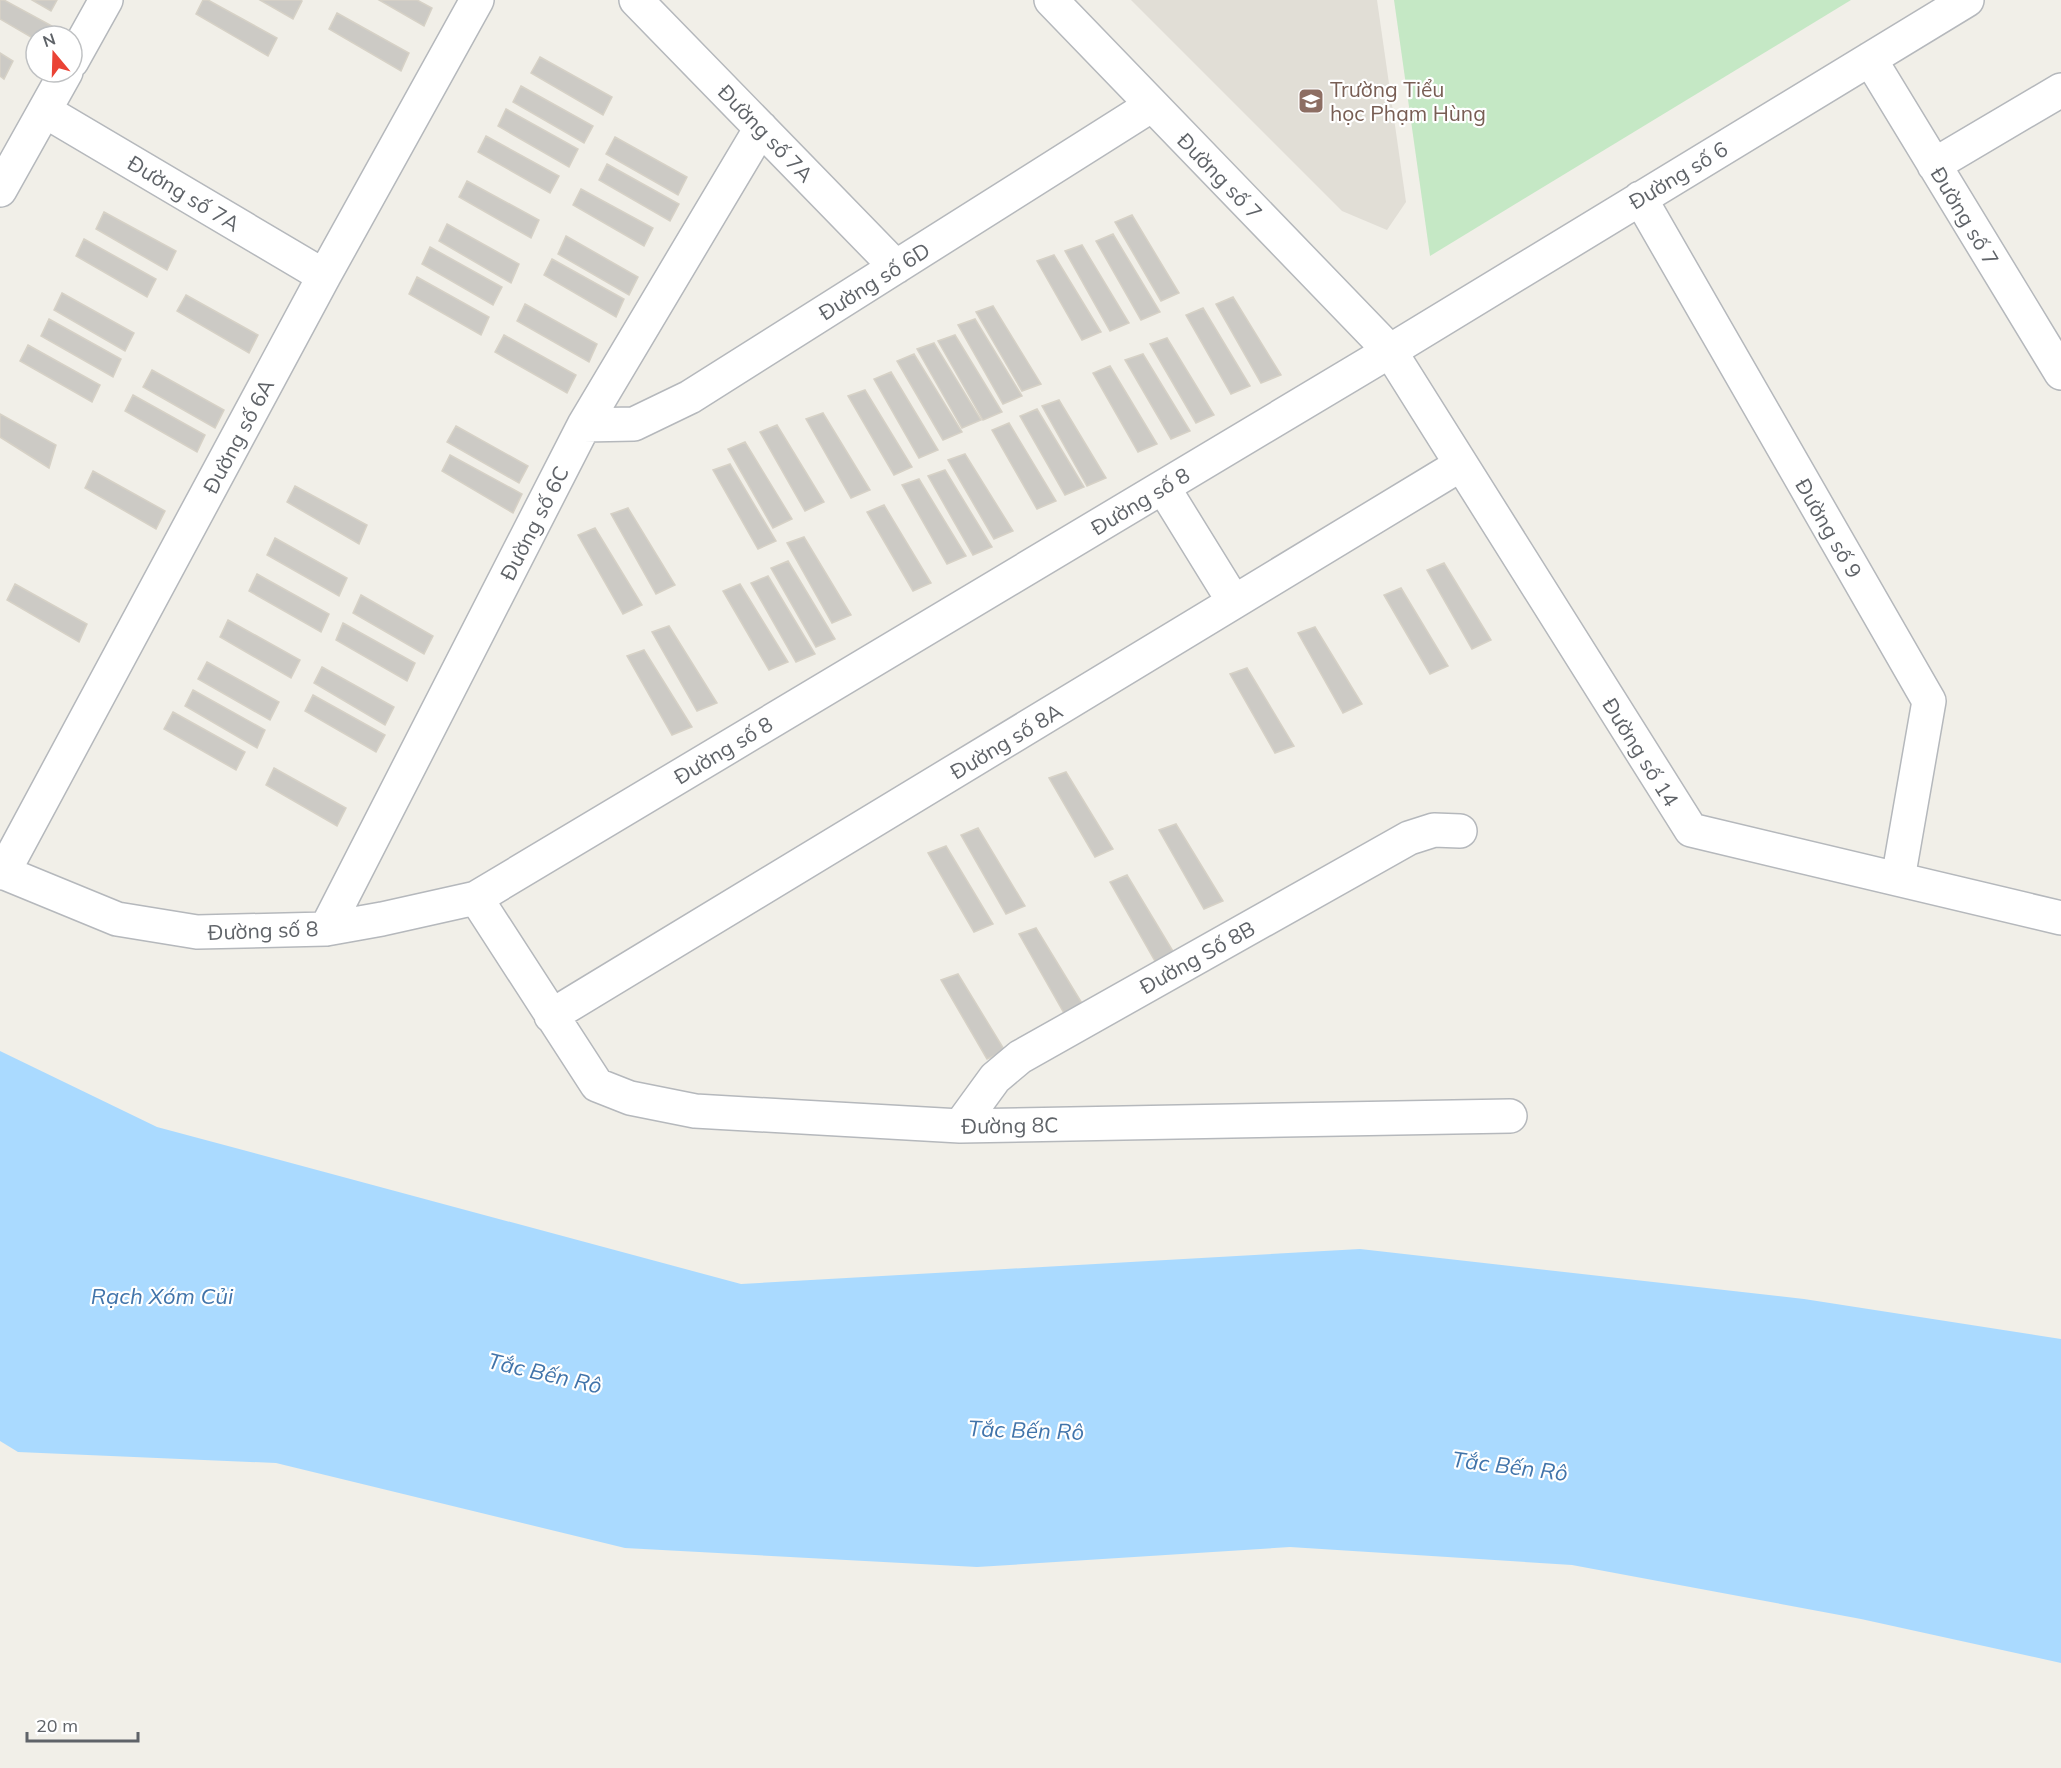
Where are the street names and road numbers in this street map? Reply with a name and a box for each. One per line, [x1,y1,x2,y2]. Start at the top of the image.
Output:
street label: Đường số 7A [713,79,820,188]
street label: Đường số 7 [1172,127,1268,225]
street label: Đường số 6 [1624,135,1732,215]
street label: Đường số 7A [123,149,245,237]
street label: Đường số 7 [1925,162,2005,270]
street label: Đường số 6D [814,236,934,326]
street label: Đường số 6A [197,374,279,498]
street label: Đường số 6C [494,461,574,585]
street label: Đường số 8 [1086,461,1194,541]
street label: Đường số 9 [1790,474,1868,582]
street label: Đường số 14 [1597,693,1685,812]
street label: Đường số 8A [945,697,1067,785]
street label: Đường số 8 [669,710,777,790]
street label: Đường số 8 [207,915,319,945]
street label: Đường Số 8B [1135,915,1259,999]
street label: Đường 8C [961,1111,1059,1139]

